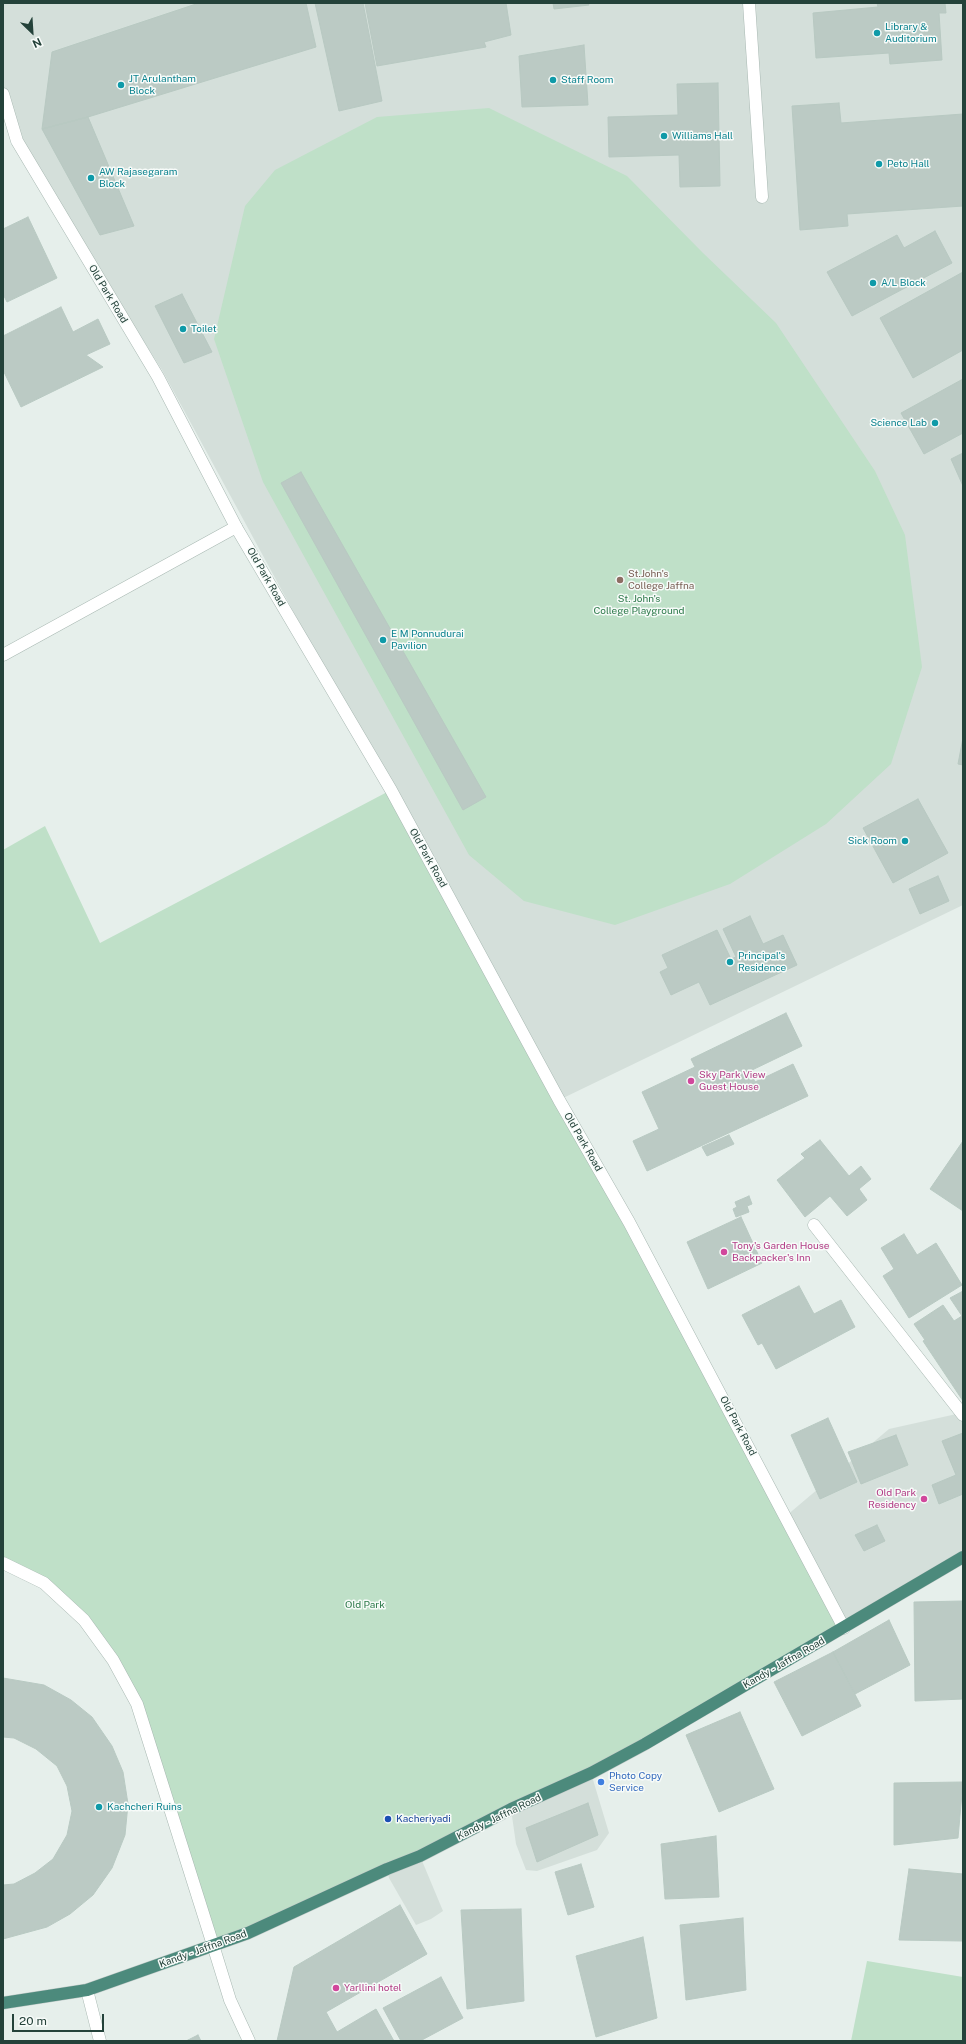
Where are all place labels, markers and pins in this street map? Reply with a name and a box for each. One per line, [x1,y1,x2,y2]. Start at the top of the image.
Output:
place label: Library & Auditorium [885,21,937,44]
marker: Library & Auditorium [872,28,882,38]
place label: JT Arulantham Block [129,73,196,96]
place label: Staff Room [561,74,613,86]
marker: Staff Room [548,75,558,85]
marker: JT Arulantham Block [116,80,126,90]
place label: Williams Hall [672,130,733,142]
marker: Williams Hall [659,131,669,141]
place label: Peto Hall [887,158,930,170]
marker: Peto Hall [874,159,884,169]
place label: AW Rajasegaram Block [99,166,177,190]
marker: AW Rajasegaram Block [86,173,96,183]
place label: A/L Block [881,277,926,289]
marker: A/L Block [868,278,878,288]
place label: Toilet [191,323,217,335]
marker: Toilet [178,324,188,334]
place label: Science Lab [870,417,927,429]
marker: Science Lab [930,418,940,428]
place label: St.John's College Jaffna [628,568,694,592]
marker: St.John's College Jaffna [615,575,625,585]
place label: E M Ponnudurai Pavilion [391,628,464,652]
marker: E M Ponnudurai Pavilion [378,635,388,645]
place label: Sick Room [848,835,897,847]
marker: Sick Room [900,836,910,846]
place label: Principal's Residence [738,950,786,974]
marker: Principal's Residence [725,957,735,967]
place label: Sky Park View Guest House [699,1069,766,1092]
marker: Sky Park View Guest House [686,1076,696,1086]
place label: Tony's Garden House Backpacker's Inn [732,1240,829,1264]
marker: Tony's Garden House Backpacker's Inn [719,1247,729,1257]
place label: Old Park Residency [868,1487,916,1510]
marker: Old Park Residency [919,1494,929,1504]
place label: Photo Copy Service [609,1770,662,1794]
marker: Photo Copy Service [596,1777,606,1787]
place label: Kachcheri Ruins [107,1801,182,1813]
marker: Kachcheri Ruins [94,1802,104,1812]
place label: Kacheriyadi [396,1813,451,1825]
marker: Kacheriyadi [383,1814,393,1824]
place label: Yarllini hotel [344,1982,402,1994]
marker: Yarllini hotel [331,1983,341,1993]

